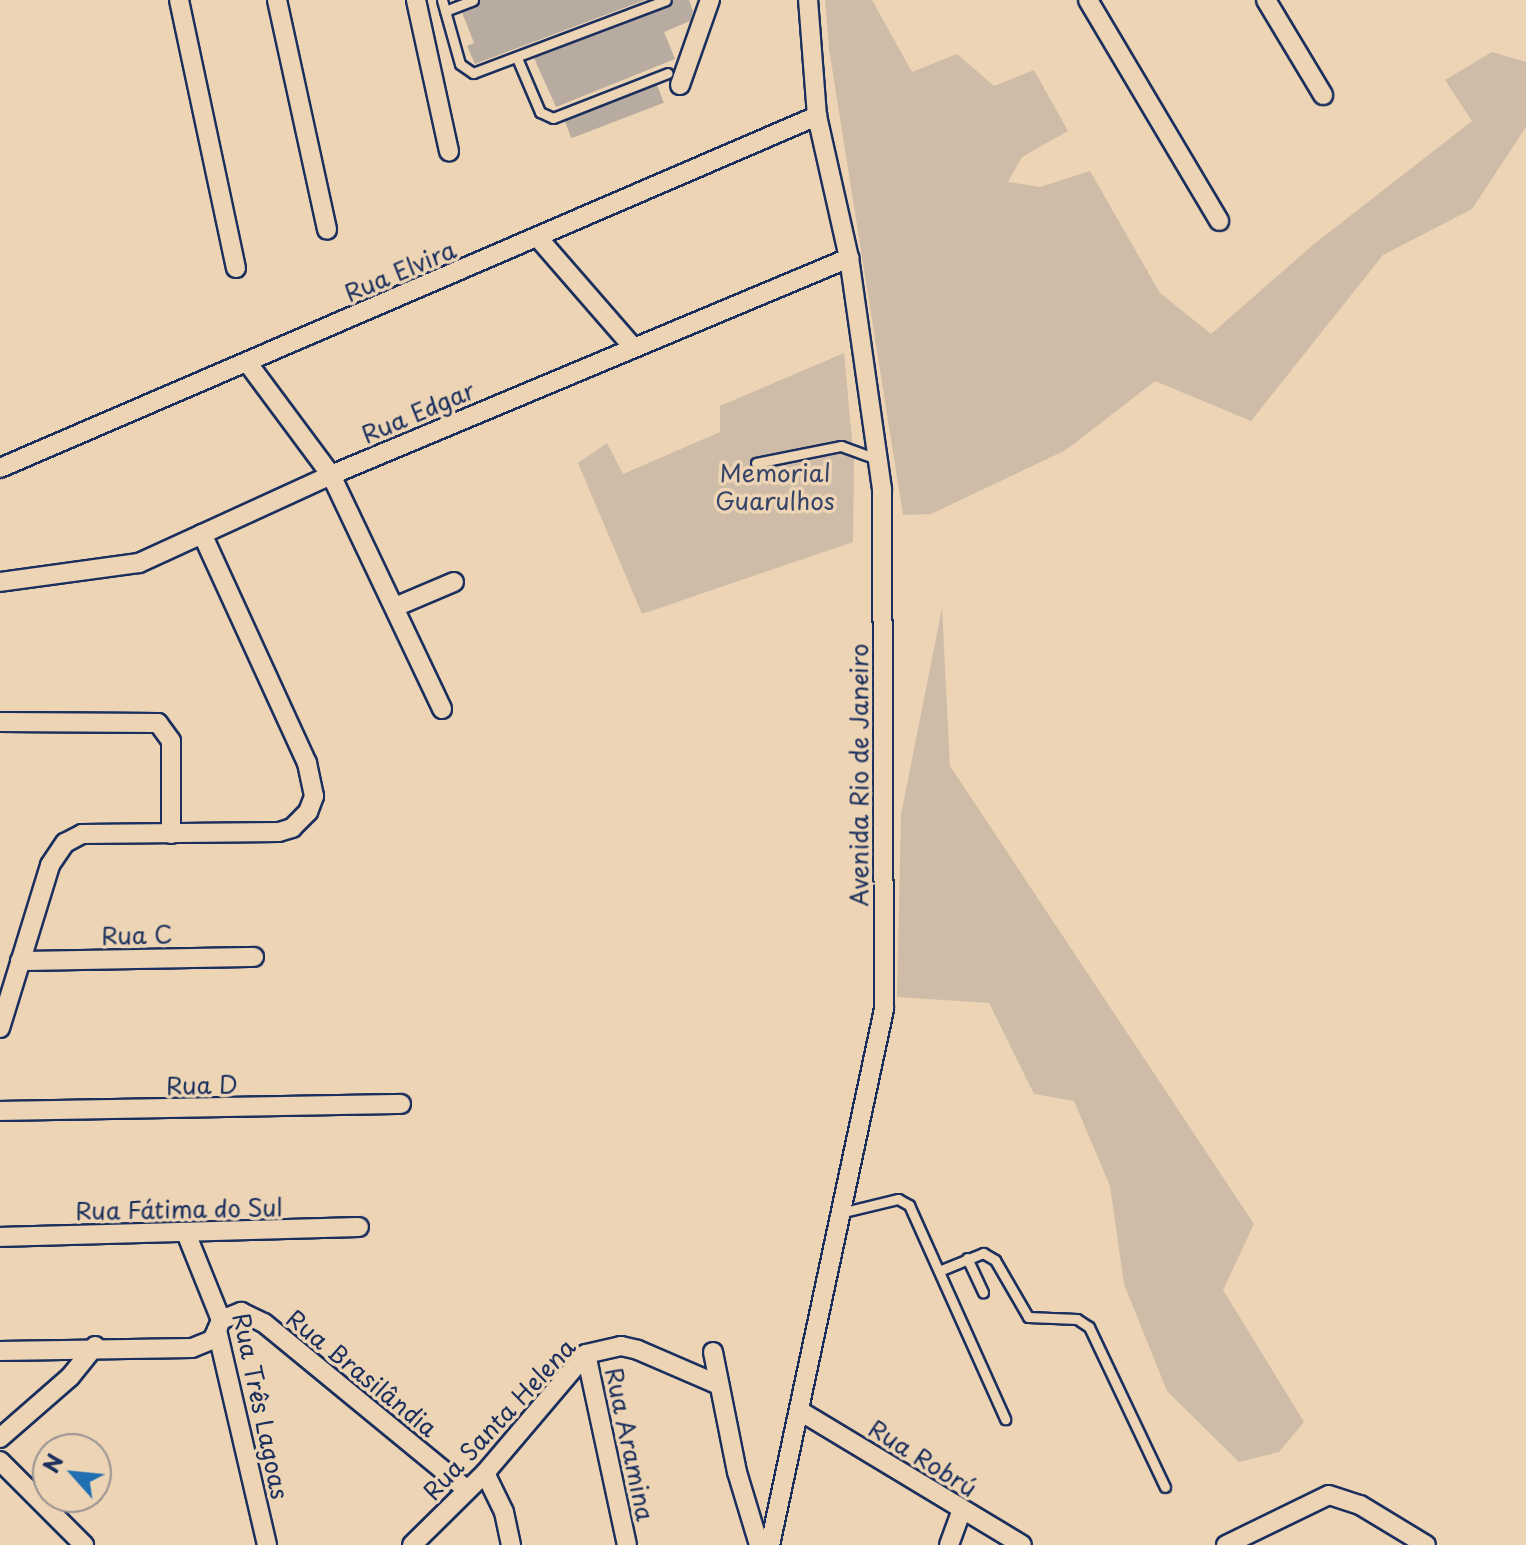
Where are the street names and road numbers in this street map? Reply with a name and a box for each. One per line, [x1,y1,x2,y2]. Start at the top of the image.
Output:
street label: Rua Elvira [340,235,460,307]
street label: Rua Edgar [357,375,479,449]
street label: Avenida Rio de Janeiro [845,643,873,907]
street label: Rua C [101,920,173,950]
street label: Rua D [165,1070,239,1100]
street label: Rua Fátima do Sul [73,1193,285,1225]
street label: Rua Brasilândia [280,1303,444,1443]
street label: Rua Três Lagoas [227,1310,295,1502]
street label: Rua Santa Helena [417,1332,581,1506]
street label: Rua Aramina [600,1365,660,1523]
street label: Rua Robrú [864,1413,982,1503]

